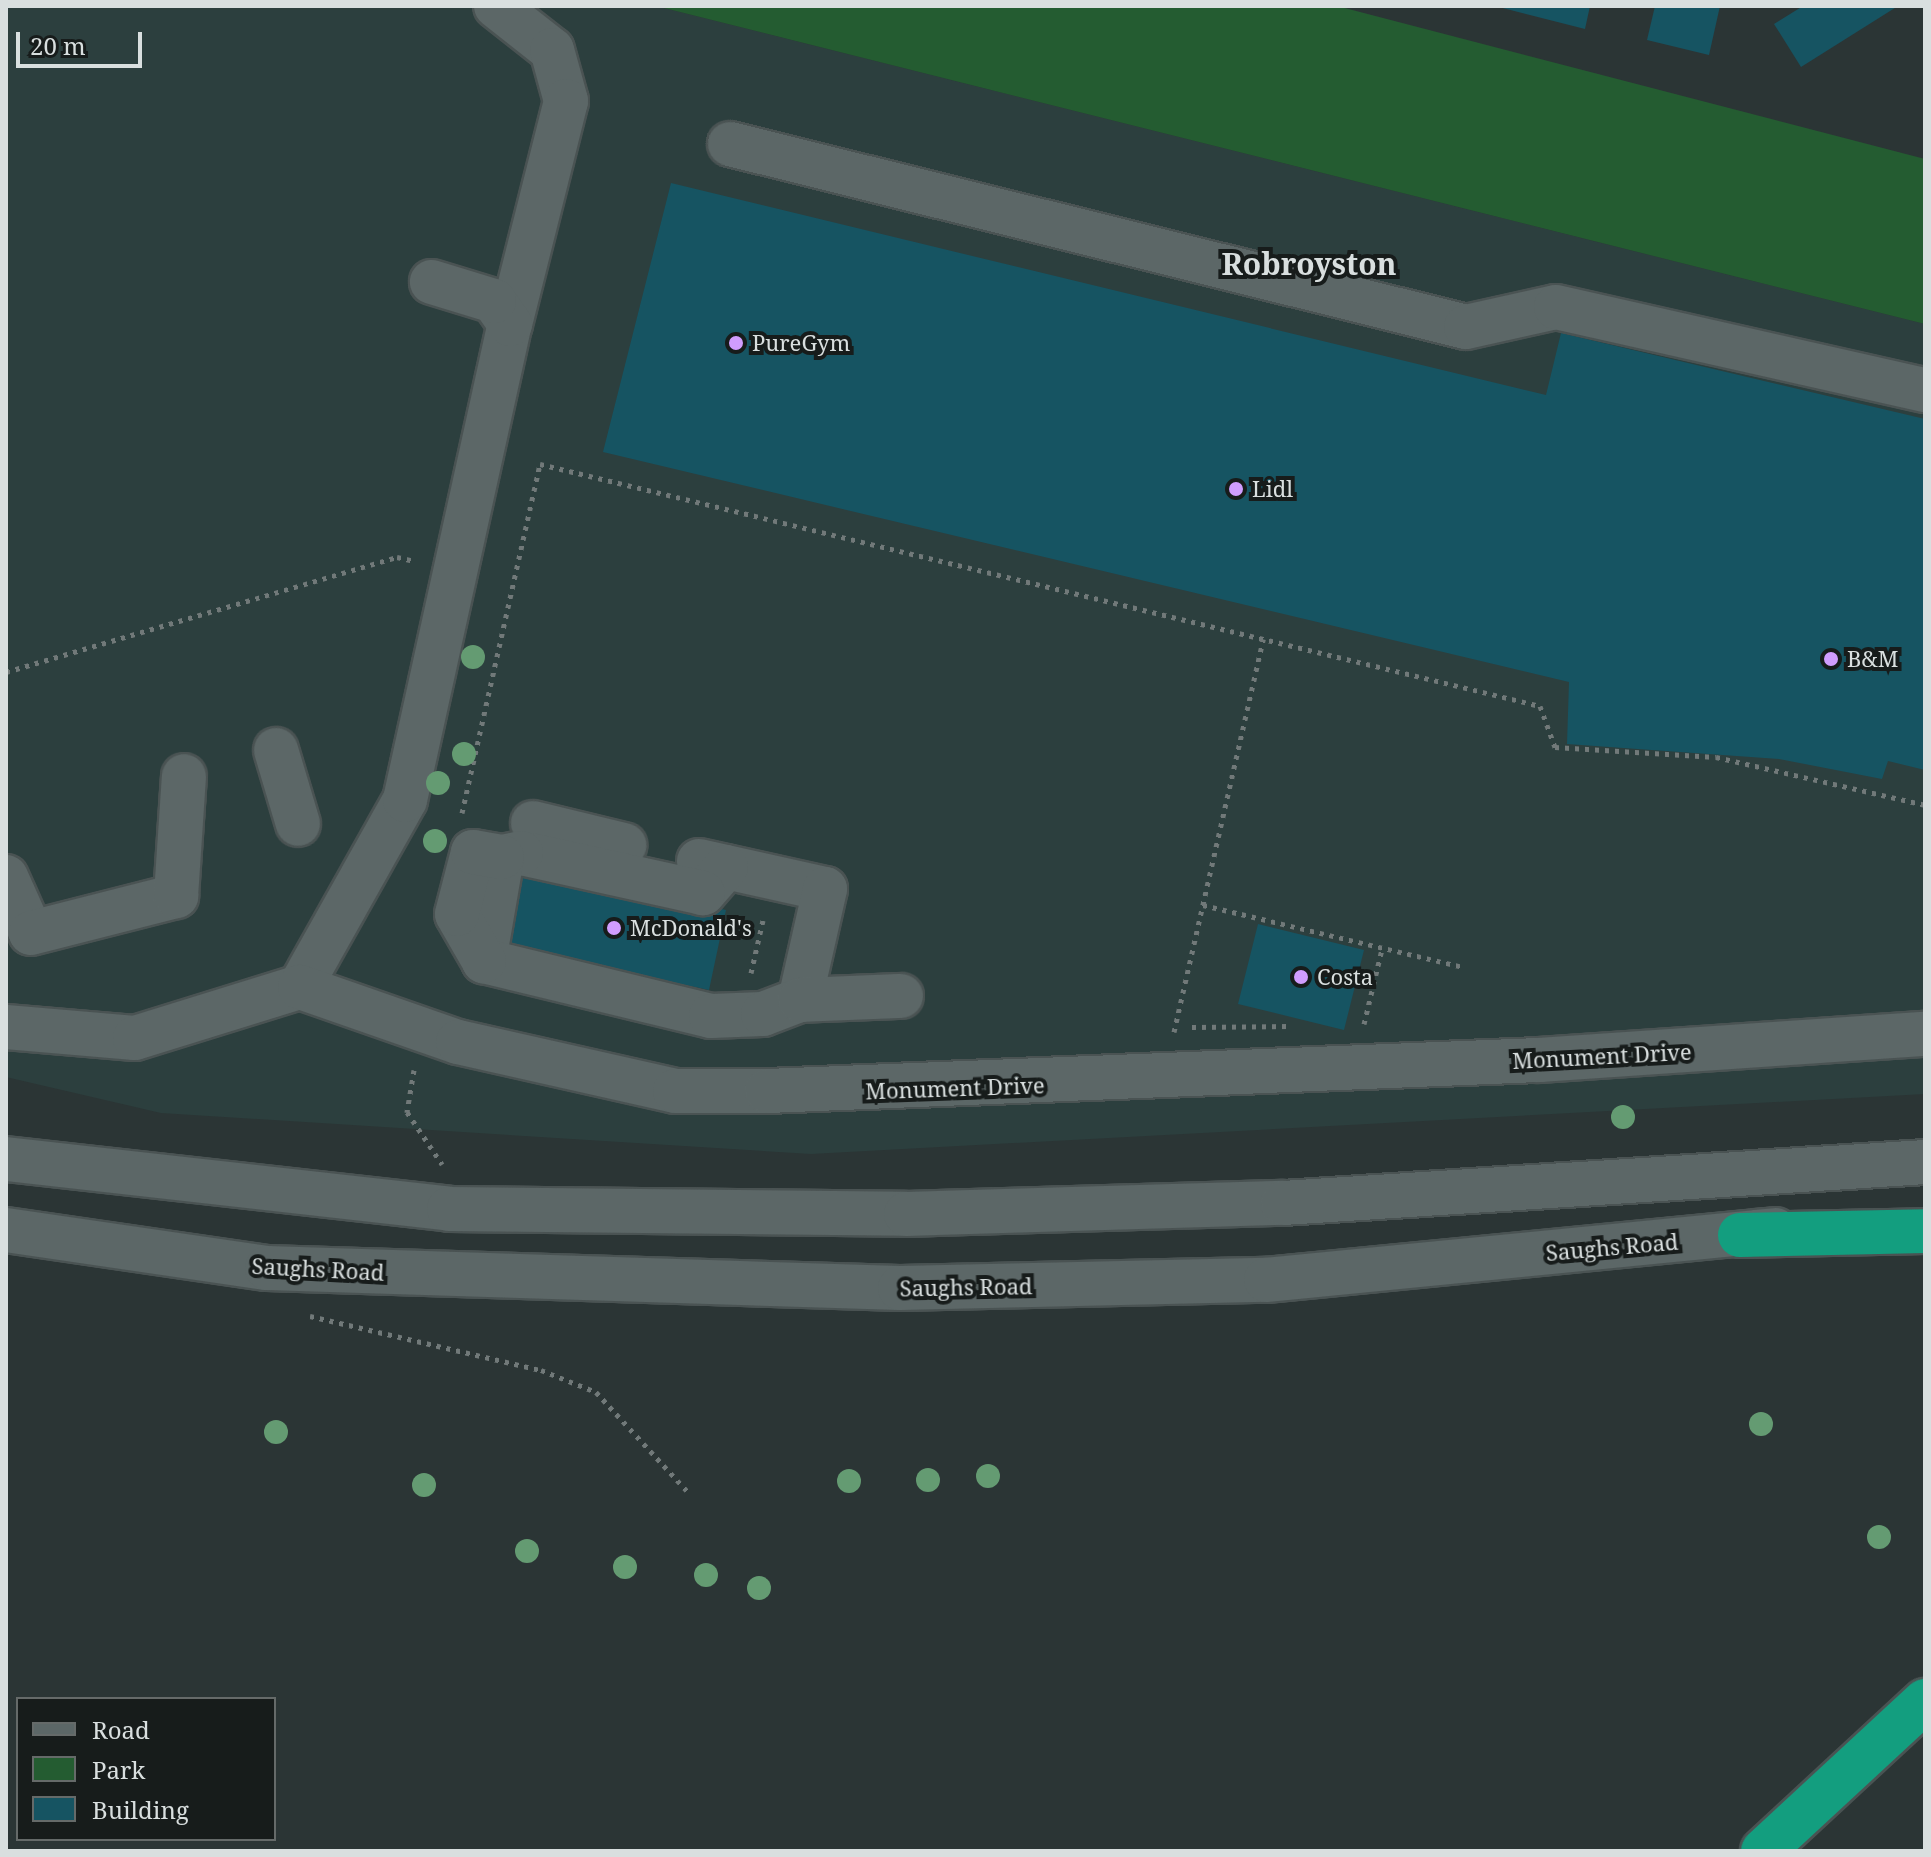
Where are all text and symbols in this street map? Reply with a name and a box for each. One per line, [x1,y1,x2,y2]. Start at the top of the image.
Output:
scale bar [20,16,146,66]
text: 20 m [30,29,86,62]
district label: Robroyston [1221,246,1397,282]
place label: PureGym [752,330,850,356]
marker: PureGym [727,334,745,352]
place label: Lidl [1252,476,1293,502]
marker: Lidl [1227,480,1245,498]
place label: B&M [1847,646,1898,672]
marker: B&M [1822,650,1840,668]
place label: McDonald's [630,915,752,941]
marker: McDonald's [605,919,623,937]
place label: Costa [1317,964,1373,990]
marker: Costa [1292,968,1310,986]
street label: Monument Drive [1512,1038,1692,1074]
street label: Monument Drive [865,1072,1045,1104]
street label: Saughs Road [1545,1228,1679,1266]
street label: Saughs Road [251,1252,385,1286]
street label: Saughs Road [899,1273,1033,1301]
legend [16,1697,276,1841]
text: Road [92,1713,150,1746]
text: Park [92,1753,145,1786]
text: Building [92,1793,189,1826]

